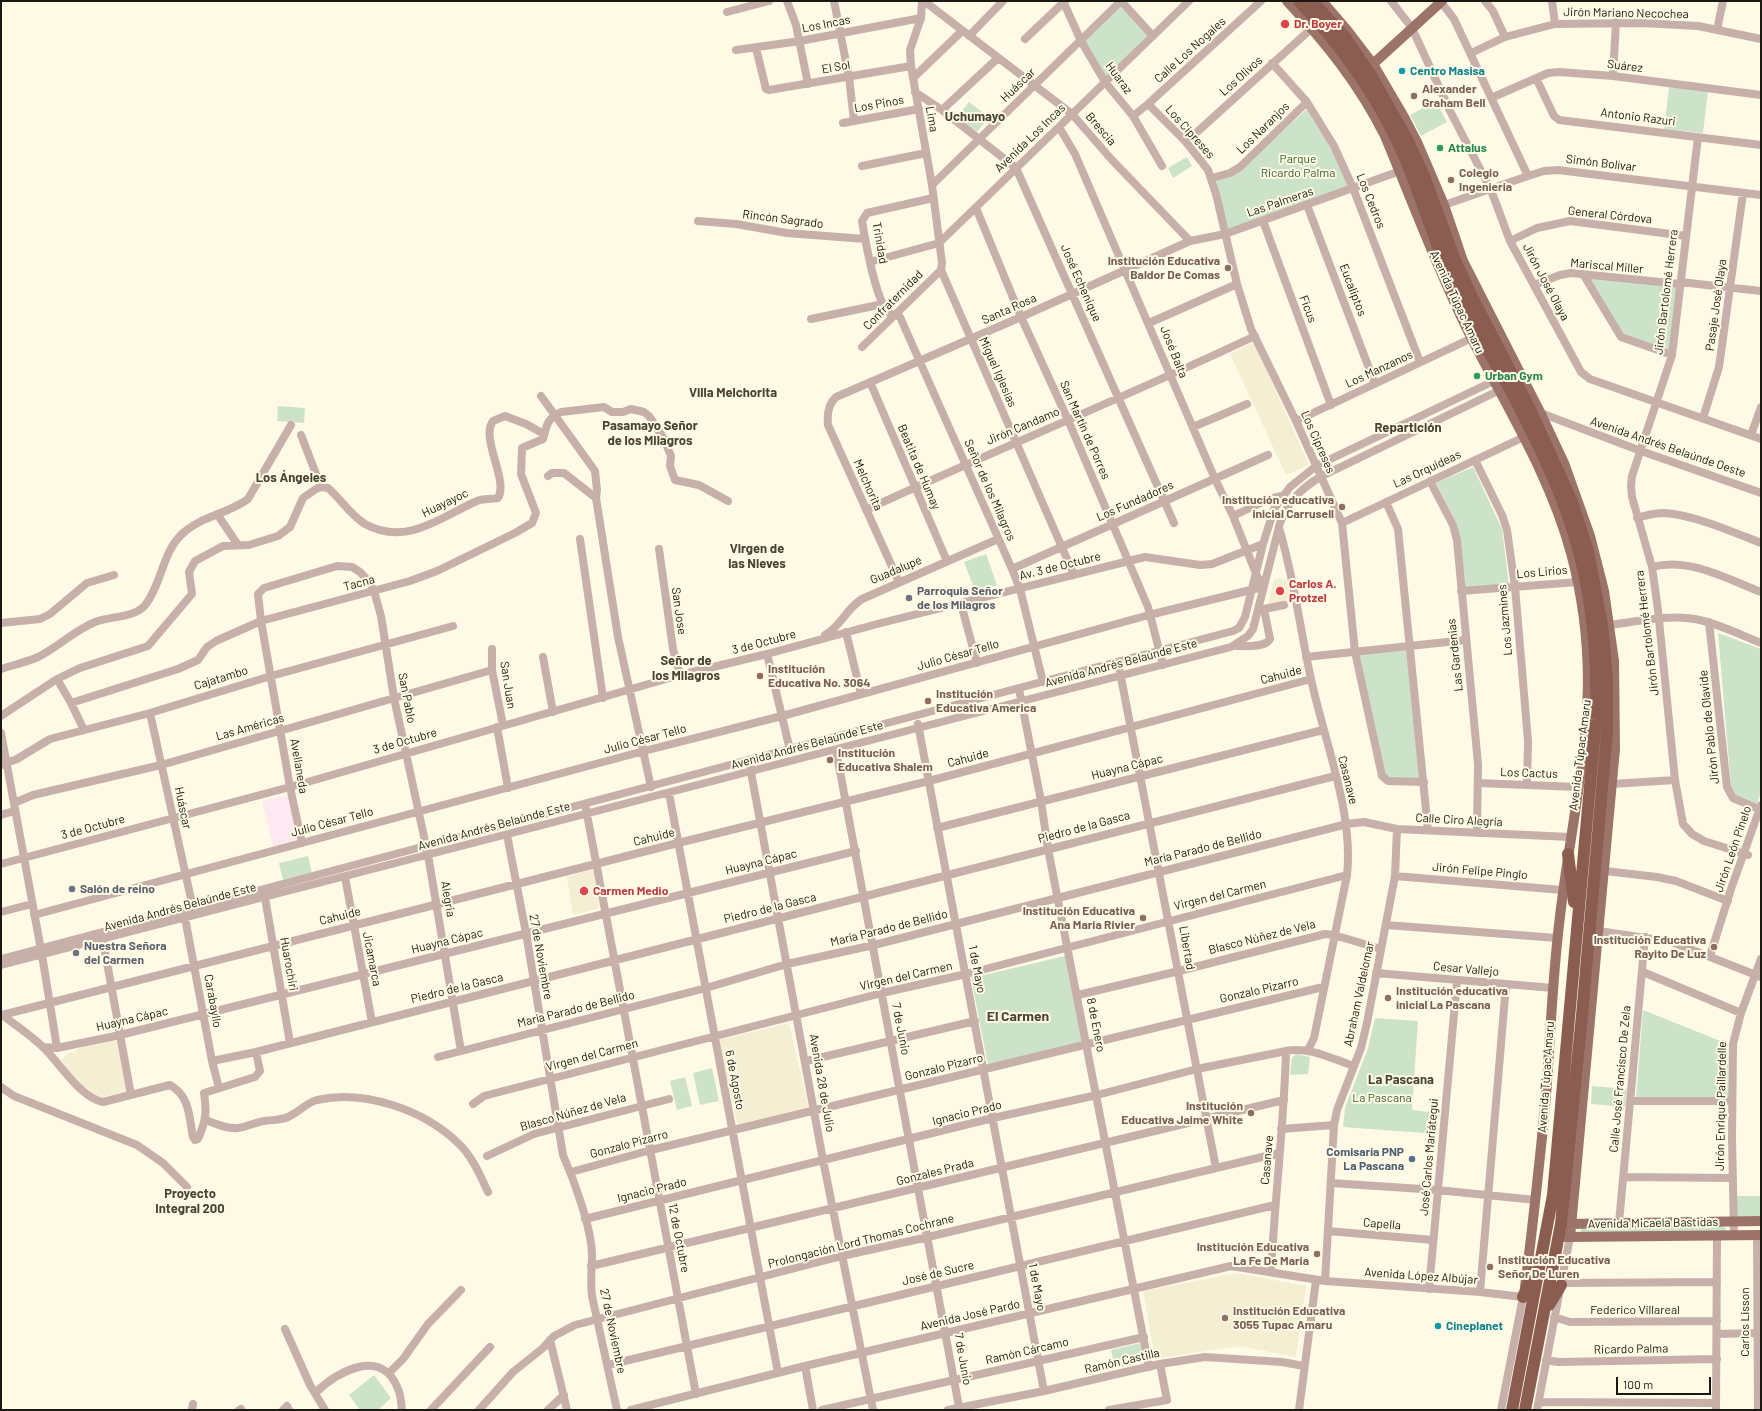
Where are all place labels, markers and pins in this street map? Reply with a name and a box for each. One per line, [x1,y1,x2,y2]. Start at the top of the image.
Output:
place label: Dr. Boyer [1294,17,1342,31]
marker: Dr. Boyer [1279,18,1291,30]
place label: Centro Masisa [1410,64,1485,78]
marker: Centro Masisa [1397,66,1407,76]
place label: Alexander Graham Bell [1422,82,1485,110]
marker: Alexander Graham Bell [1409,91,1419,101]
place label: Attalus [1448,141,1487,155]
marker: Attalus [1435,143,1445,153]
place label: Colegio Ingenieria [1459,166,1512,194]
marker: Colegio Ingenieria [1446,175,1456,185]
place label: Institución Educativa Baldor De Comas [1108,254,1220,282]
marker: Institución Educativa Baldor De Comas [1223,263,1233,273]
place label: Urban Gym [1485,369,1543,383]
marker: Urban Gym [1472,371,1482,381]
place label: Institución educativa inicial Carrusell [1222,493,1334,521]
marker: Institución educativa inicial Carrusell [1337,502,1347,512]
place label: Carlos A. Protzel [1289,577,1337,605]
place label: Parroquia Señor de los Milagros [917,584,1003,612]
marker: Carlos A. Protzel [1274,585,1286,597]
marker: Parroquia Señor de los Milagros [904,593,914,603]
place label: Institución Educativa No. 3064 [768,662,870,690]
marker: Institución Educativa No. 3064 [755,671,765,681]
place label: Institución Educativa America [936,687,1036,715]
marker: Institución Educativa America [923,696,933,706]
place label: Institución Educativa Shalem [838,746,933,774]
marker: Institución Educativa Shalem [825,755,835,765]
place label: Salón de reino [80,882,155,896]
marker: Salón de reino [67,884,77,894]
place label: Carmen Medio [593,884,668,898]
marker: Carmen Medio [578,885,590,897]
place label: Institución Educativa Ana Maria Rivier [1023,904,1135,932]
marker: Institución Educativa Ana Maria Rivier [1138,913,1148,923]
place label: Institución Educativa Rayito De Luz [1594,933,1706,961]
place label: Nuestra Señora del Carmen [84,939,167,967]
marker: Institución Educativa Rayito De Luz [1709,942,1719,952]
marker: Nuestra Señora del Carmen [71,948,81,958]
place label: Institución educativa inicial La Pascana [1396,984,1508,1012]
marker: Institución educativa inicial La Pascana [1383,993,1393,1003]
place label: Institución Educativa Jaime White [1121,1099,1243,1127]
marker: Institución Educativa Jaime White [1246,1108,1256,1118]
place label: Comisaría PNP La Pascana [1326,1145,1404,1173]
marker: Comisaría PNP La Pascana [1407,1154,1417,1164]
place label: Institución Educativa La Fe De Maria [1197,1240,1309,1268]
marker: Institución Educativa La Fe De Maria [1312,1249,1322,1259]
place label: Institución Educativa Señor De Luren [1498,1253,1610,1281]
marker: Institución Educativa Señor De Luren [1485,1262,1495,1272]
place label: Institución Educativa 3055 Tupac Amaru [1233,1304,1345,1332]
marker: Institución Educativa 3055 Tupac Amaru [1220,1313,1230,1323]
place label: Cineplanet [1446,1319,1503,1333]
marker: Cineplanet [1433,1321,1443,1331]

